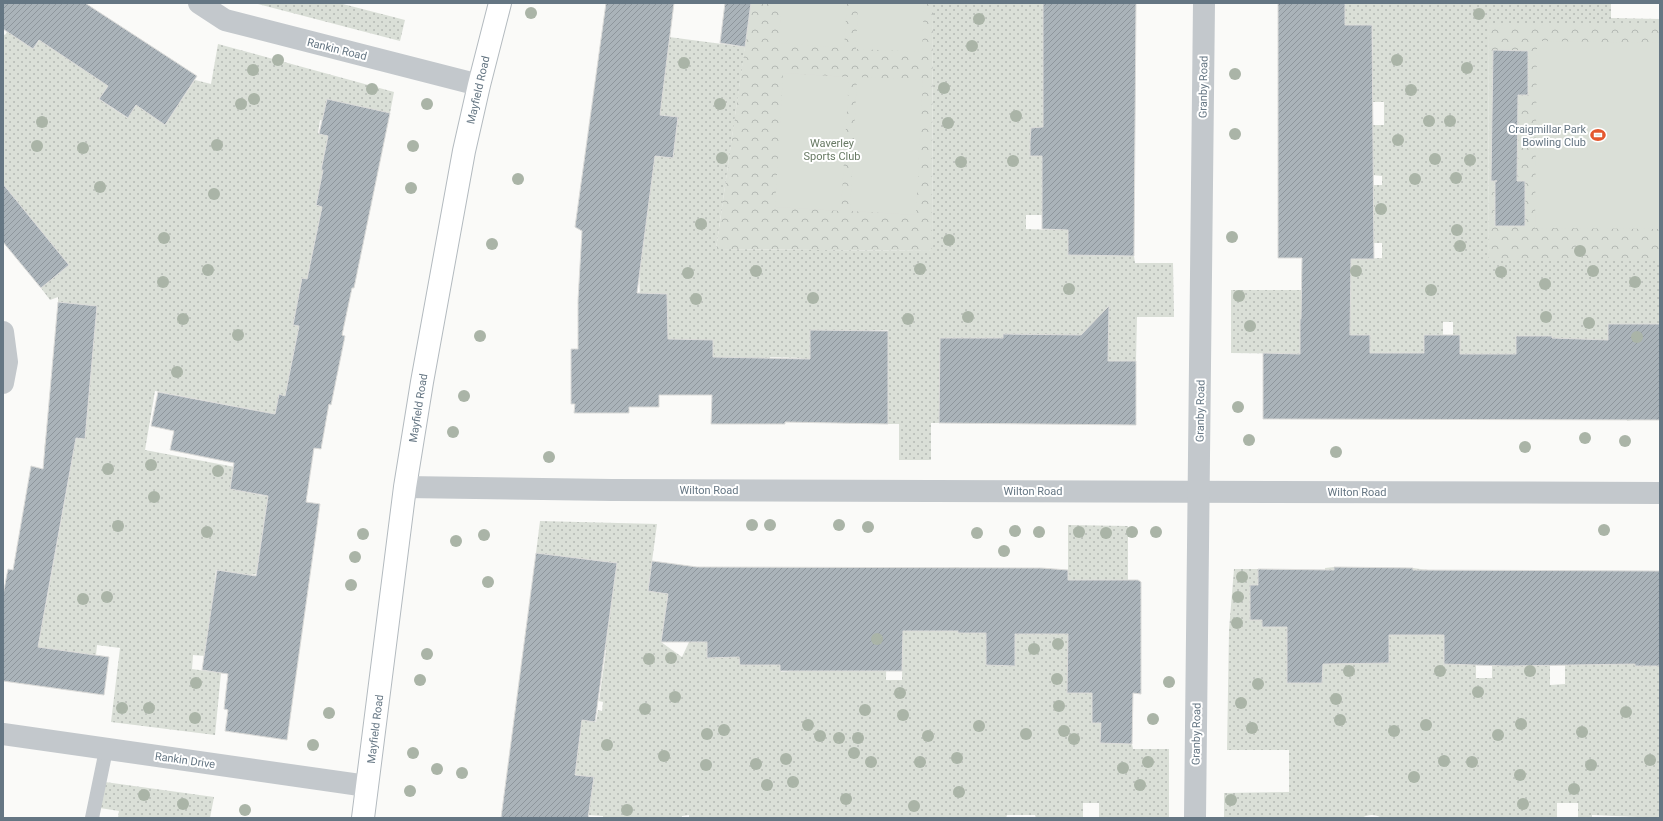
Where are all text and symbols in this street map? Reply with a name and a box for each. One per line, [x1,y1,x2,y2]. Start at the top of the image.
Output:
street label: Rankin Road [306,36,368,63]
street label: Mayfield Road [464,55,493,125]
street label: Granby Road [1196,56,1211,118]
place label: Craigmillar Park Bowling Club [1508,123,1586,149]
sports icon: Craigmillar Park Bowling Club [1589,126,1607,144]
park label: Waverley Sports Club [803,137,861,163]
street label: Mayfield Road [407,373,430,443]
street label: Granby Road [1193,380,1208,442]
street label: Wilton Road [680,484,738,497]
street label: Wilton Road [1004,485,1062,498]
street label: Wilton Road [1328,486,1386,499]
street label: Mayfield Road [365,694,386,764]
street label: Granby Road [1189,703,1204,765]
street label: Rankin Drive [154,750,216,771]

